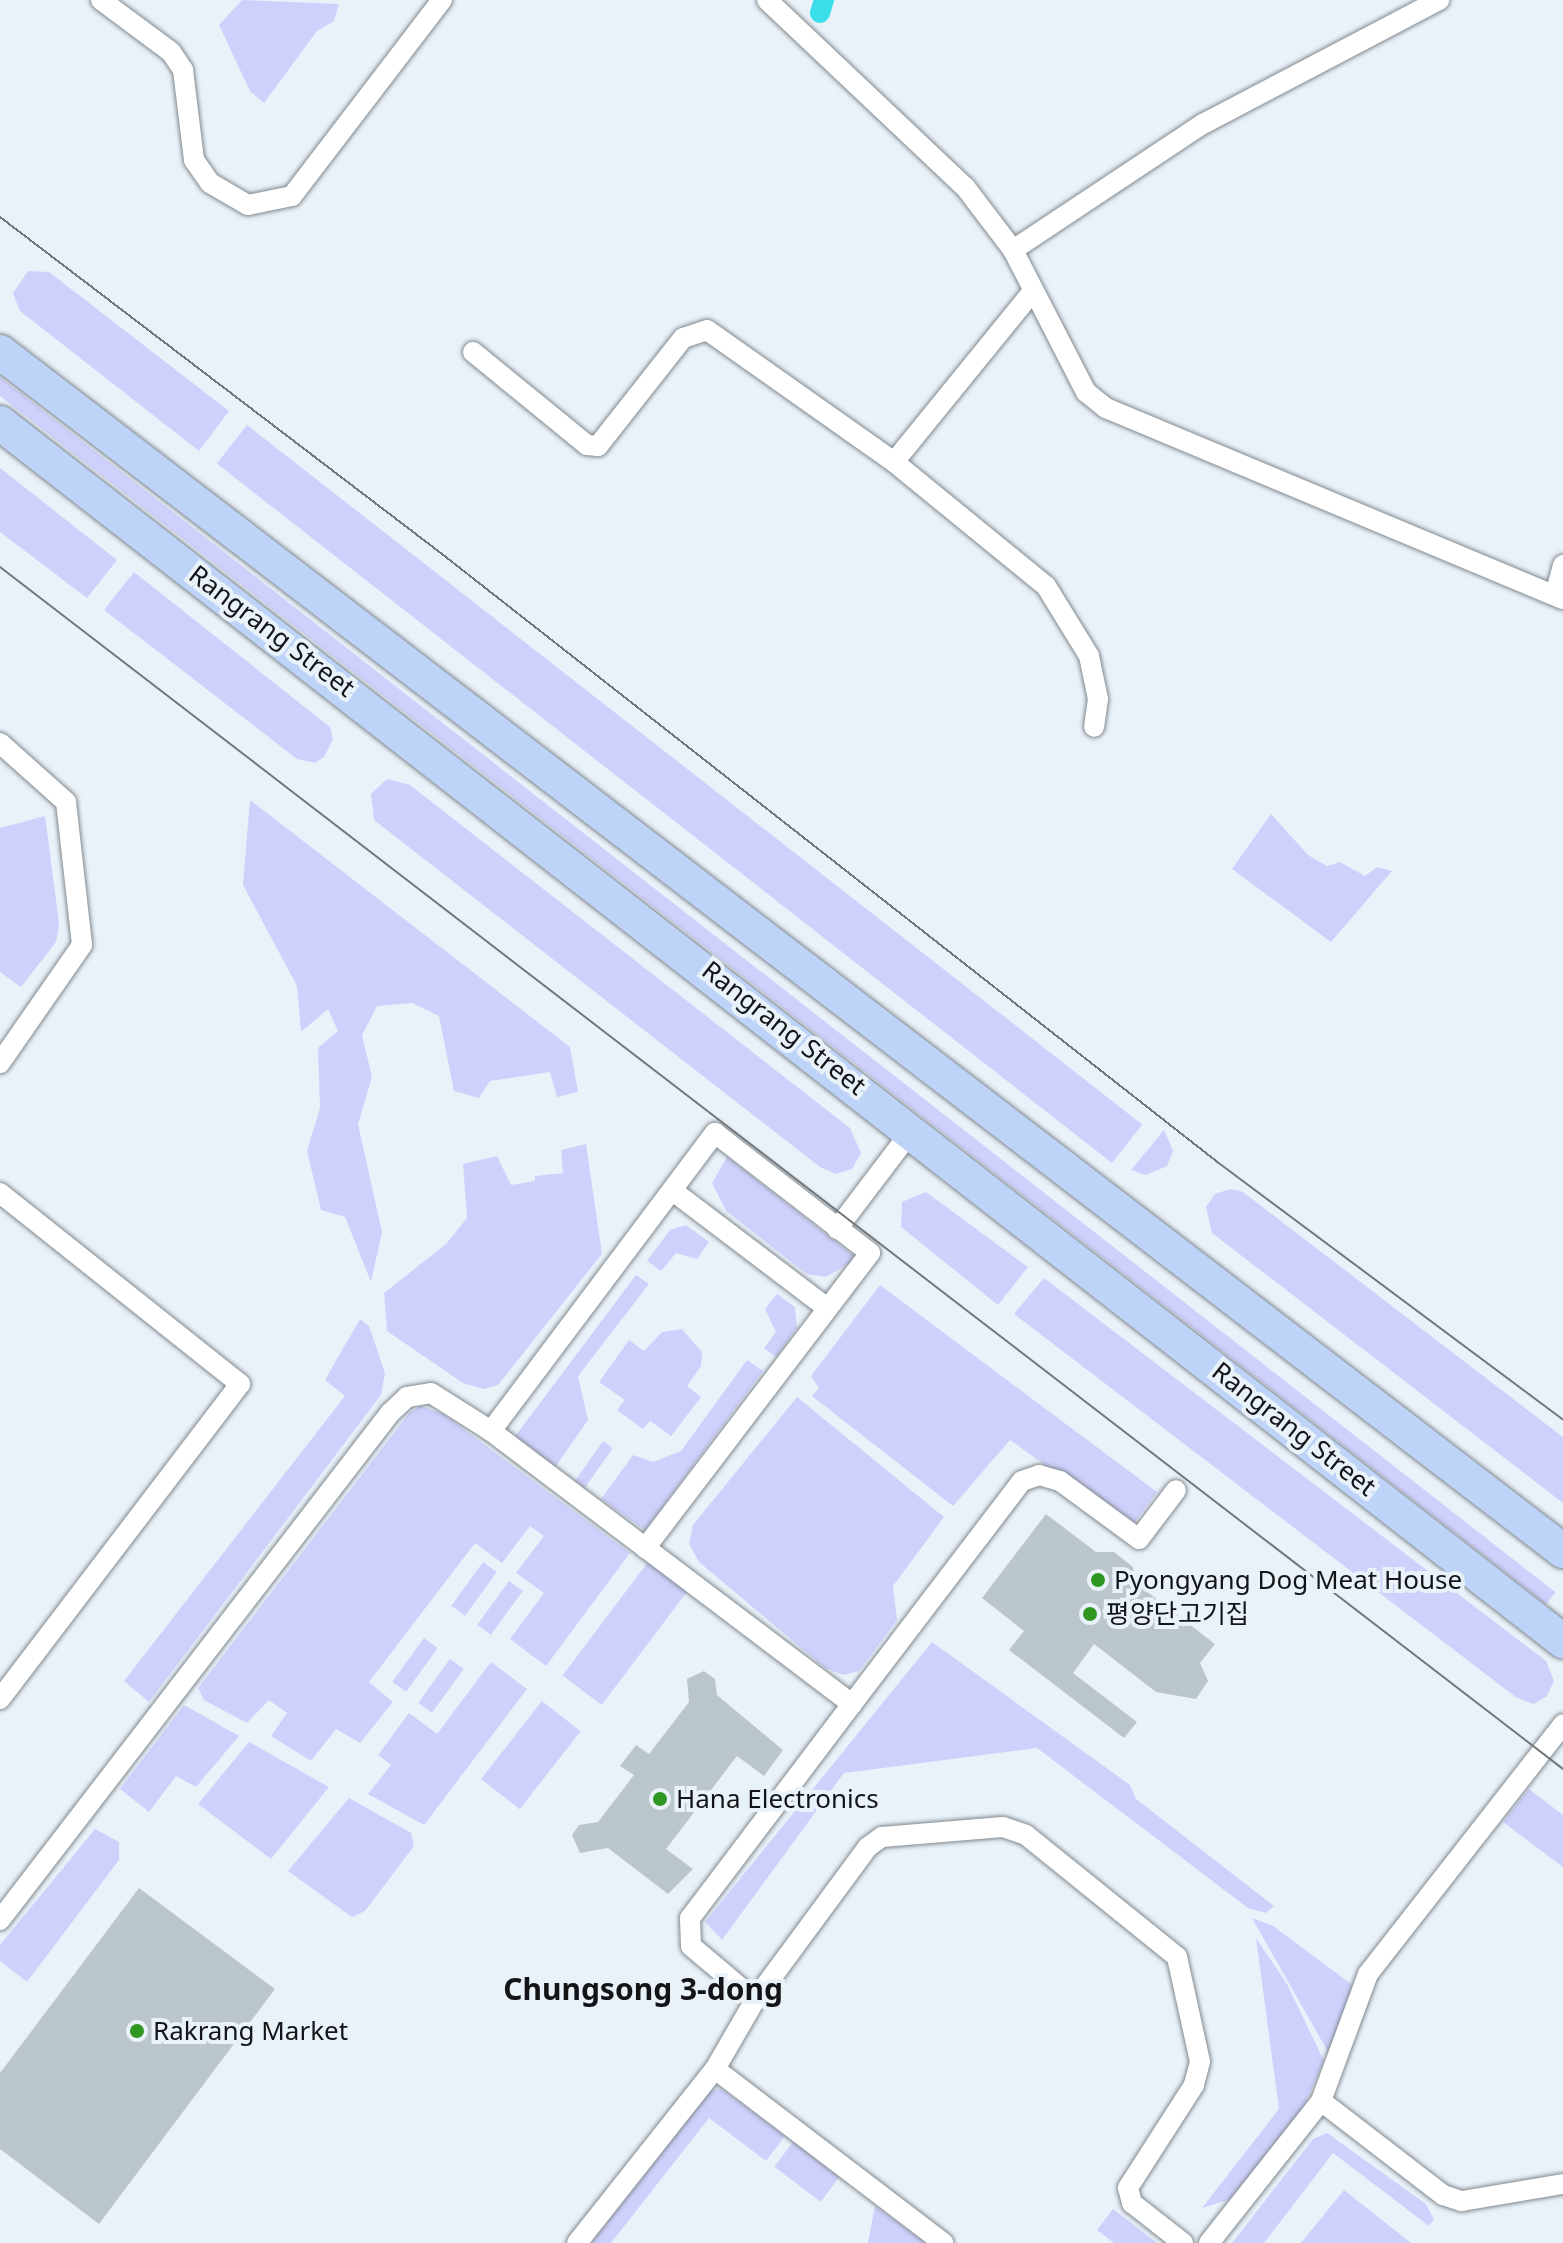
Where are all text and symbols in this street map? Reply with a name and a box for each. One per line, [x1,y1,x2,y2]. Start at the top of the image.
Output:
street label: Rangrang Street [183,559,361,703]
street label: Rangrang Street [696,954,872,1102]
street label: Rangrang Street [1206,1355,1382,1503]
place label: Pyongyang Dog Meat House [1114,1564,1462,1596]
marker: Pyongyang Dog Meat House [1089,1571,1107,1589]
place label: 평양단고기집 [1106,1598,1250,1630]
marker: 평양단고기집 [1081,1605,1099,1623]
place label: Hana Electronics [676,1783,879,1815]
marker: Hana Electronics [651,1790,669,1808]
district label: Chungsong 3-dong [503,1971,783,2007]
place label: Rakrang Market [153,2015,348,2047]
marker: Rakrang Market [128,2022,146,2040]

